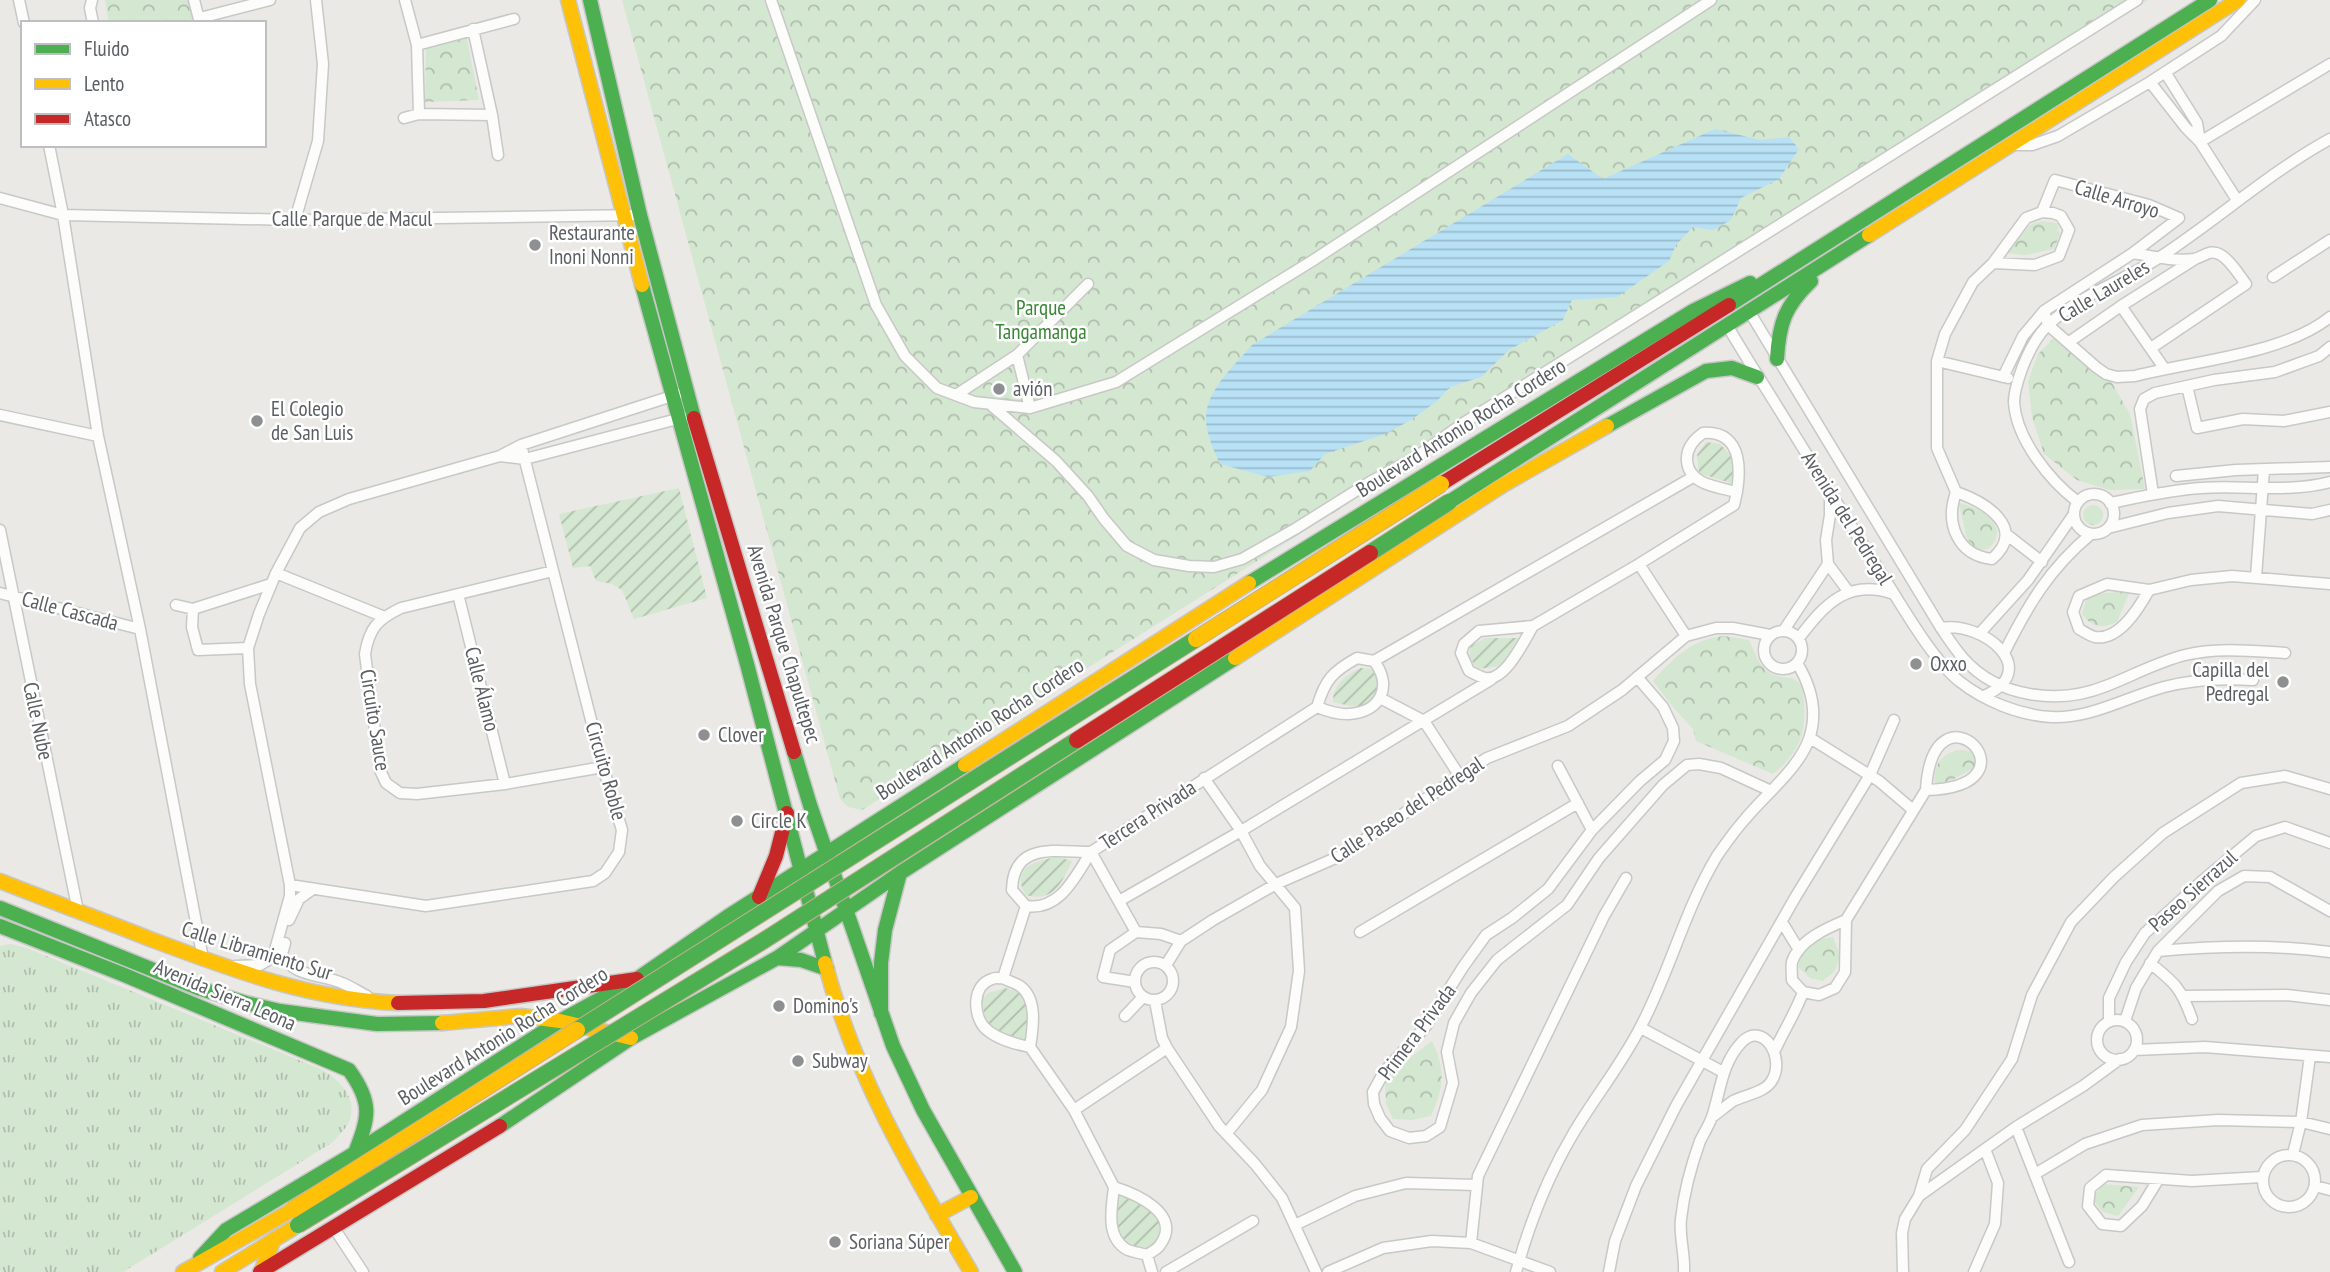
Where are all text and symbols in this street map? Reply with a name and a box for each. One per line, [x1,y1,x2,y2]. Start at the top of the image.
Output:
legend [21,21,266,147]
text: Fluido [84,35,129,62]
text: Lento [84,70,124,97]
text: Atasco [84,105,131,132]
street label: Calle Arroyo [2071,173,2163,224]
street label: Calle Parque de Macul [272,205,432,232]
place label: Restaurante Inoni Nonni [549,219,635,270]
marker: Restaurante Inoni Nonni [527,237,543,253]
street label: Calle Laureles [2053,253,2154,328]
park label: Parque Tangamanga [995,294,1087,345]
street label: Boulevard Antonio Rocha Cordero [1351,352,1571,503]
place label: avión [1013,375,1052,402]
marker: avión [991,381,1007,397]
place label: El Colegio de San Luis [271,395,353,446]
marker: El Colegio de San Luis [249,413,265,429]
street label: Avenida del Pedregal [1796,446,1899,590]
street label: Avenida Parque Chapultepec [741,541,828,747]
street label: Calle Cascada [19,585,121,636]
street label: Calle Álamo [459,644,506,734]
place label: Oxxo [1930,650,1967,677]
street label: Boulevard Antonio Rocha Cordero [871,651,1089,806]
marker: Oxxo [1908,656,1924,672]
place label: Capilla del Pedregal [2192,656,2269,707]
street label: Circuito Sauce [354,667,397,773]
marker: Capilla del Pedregal [2275,674,2291,690]
street label: Calle Nube [17,680,60,762]
street label: Circuito Roble [580,718,633,823]
place label: Clover [718,721,764,748]
marker: Clover [696,727,712,743]
street label: Calle Paseo del Pedregal [1325,750,1489,869]
street label: Tercera Privada [1095,773,1201,856]
place label: Circle K [751,807,807,834]
marker: Circle K [729,813,745,829]
street label: Paseo Sierrazul [2143,844,2243,938]
street label: Calle Libramiento Sur [178,915,336,986]
street label: Avenida Sierra Leona [150,953,300,1037]
street label: Boulevard Antonio Rocha Cordero [393,960,613,1111]
street label: Primera Privada [1372,978,1462,1085]
place label: Domino's [793,992,858,1019]
marker: Domino's [771,998,787,1014]
place label: Subway [812,1047,868,1074]
marker: Subway [790,1053,806,1069]
place label: Soriana Súper [849,1228,950,1255]
marker: Soriana Súper [827,1234,843,1250]

